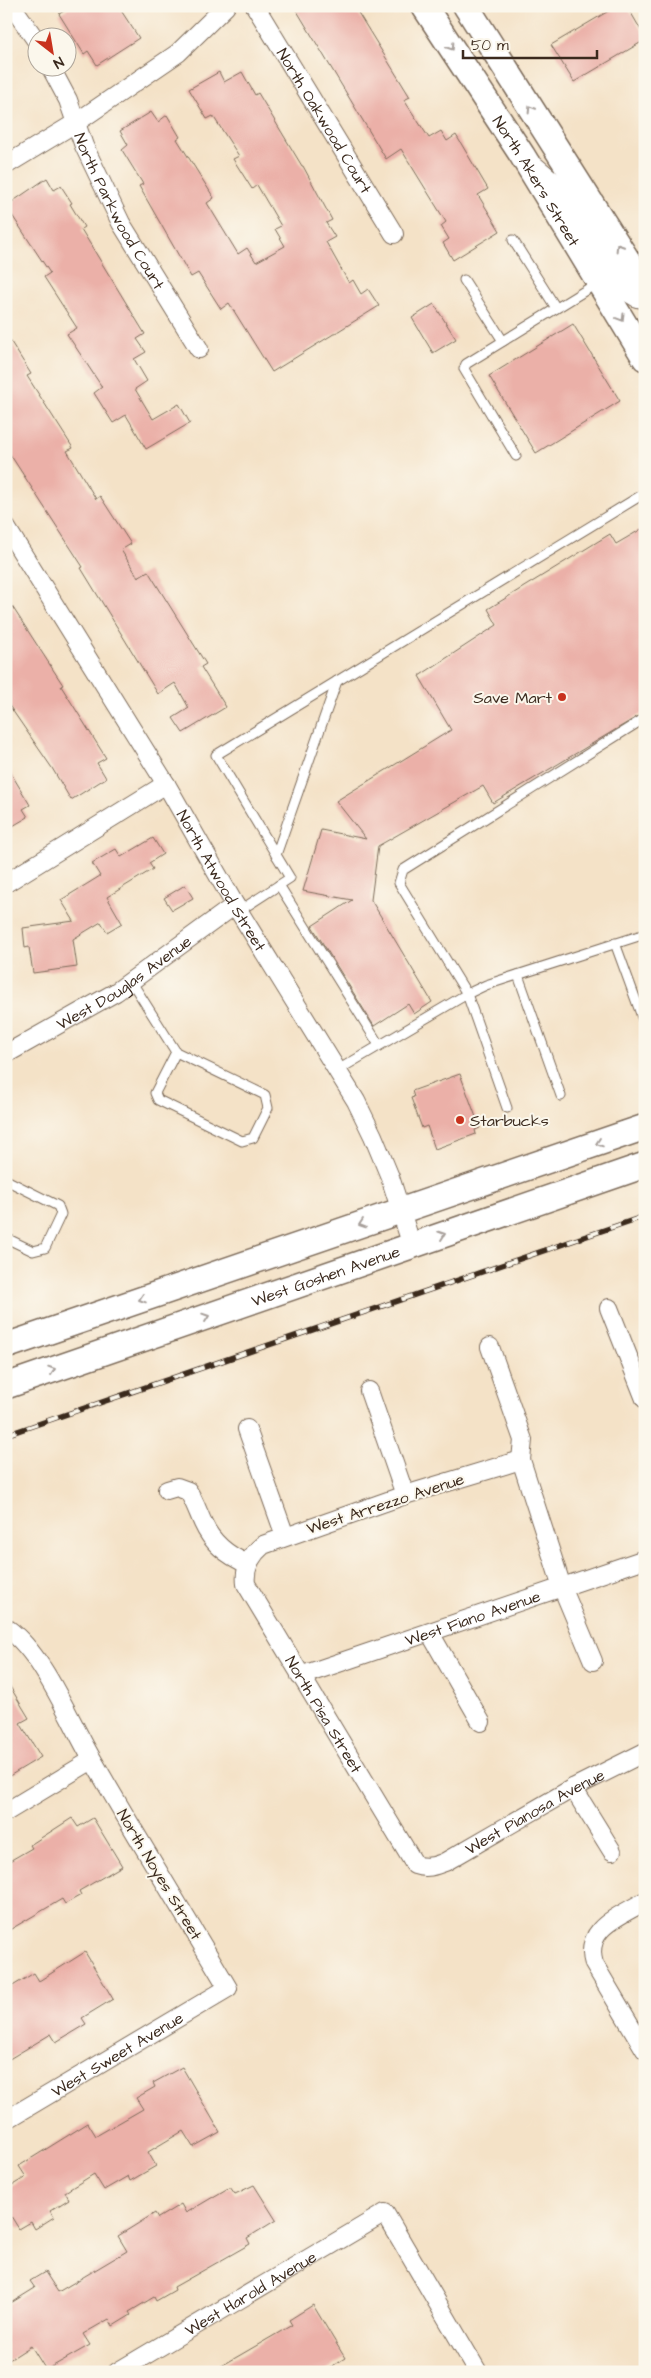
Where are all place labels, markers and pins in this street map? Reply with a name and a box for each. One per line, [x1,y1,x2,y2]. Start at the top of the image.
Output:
place label: Save Mart [474,687,553,709]
marker: Save Mart [556,691,568,703]
place label: Starbucks [470,1110,549,1132]
marker: Starbucks [454,1114,466,1126]

